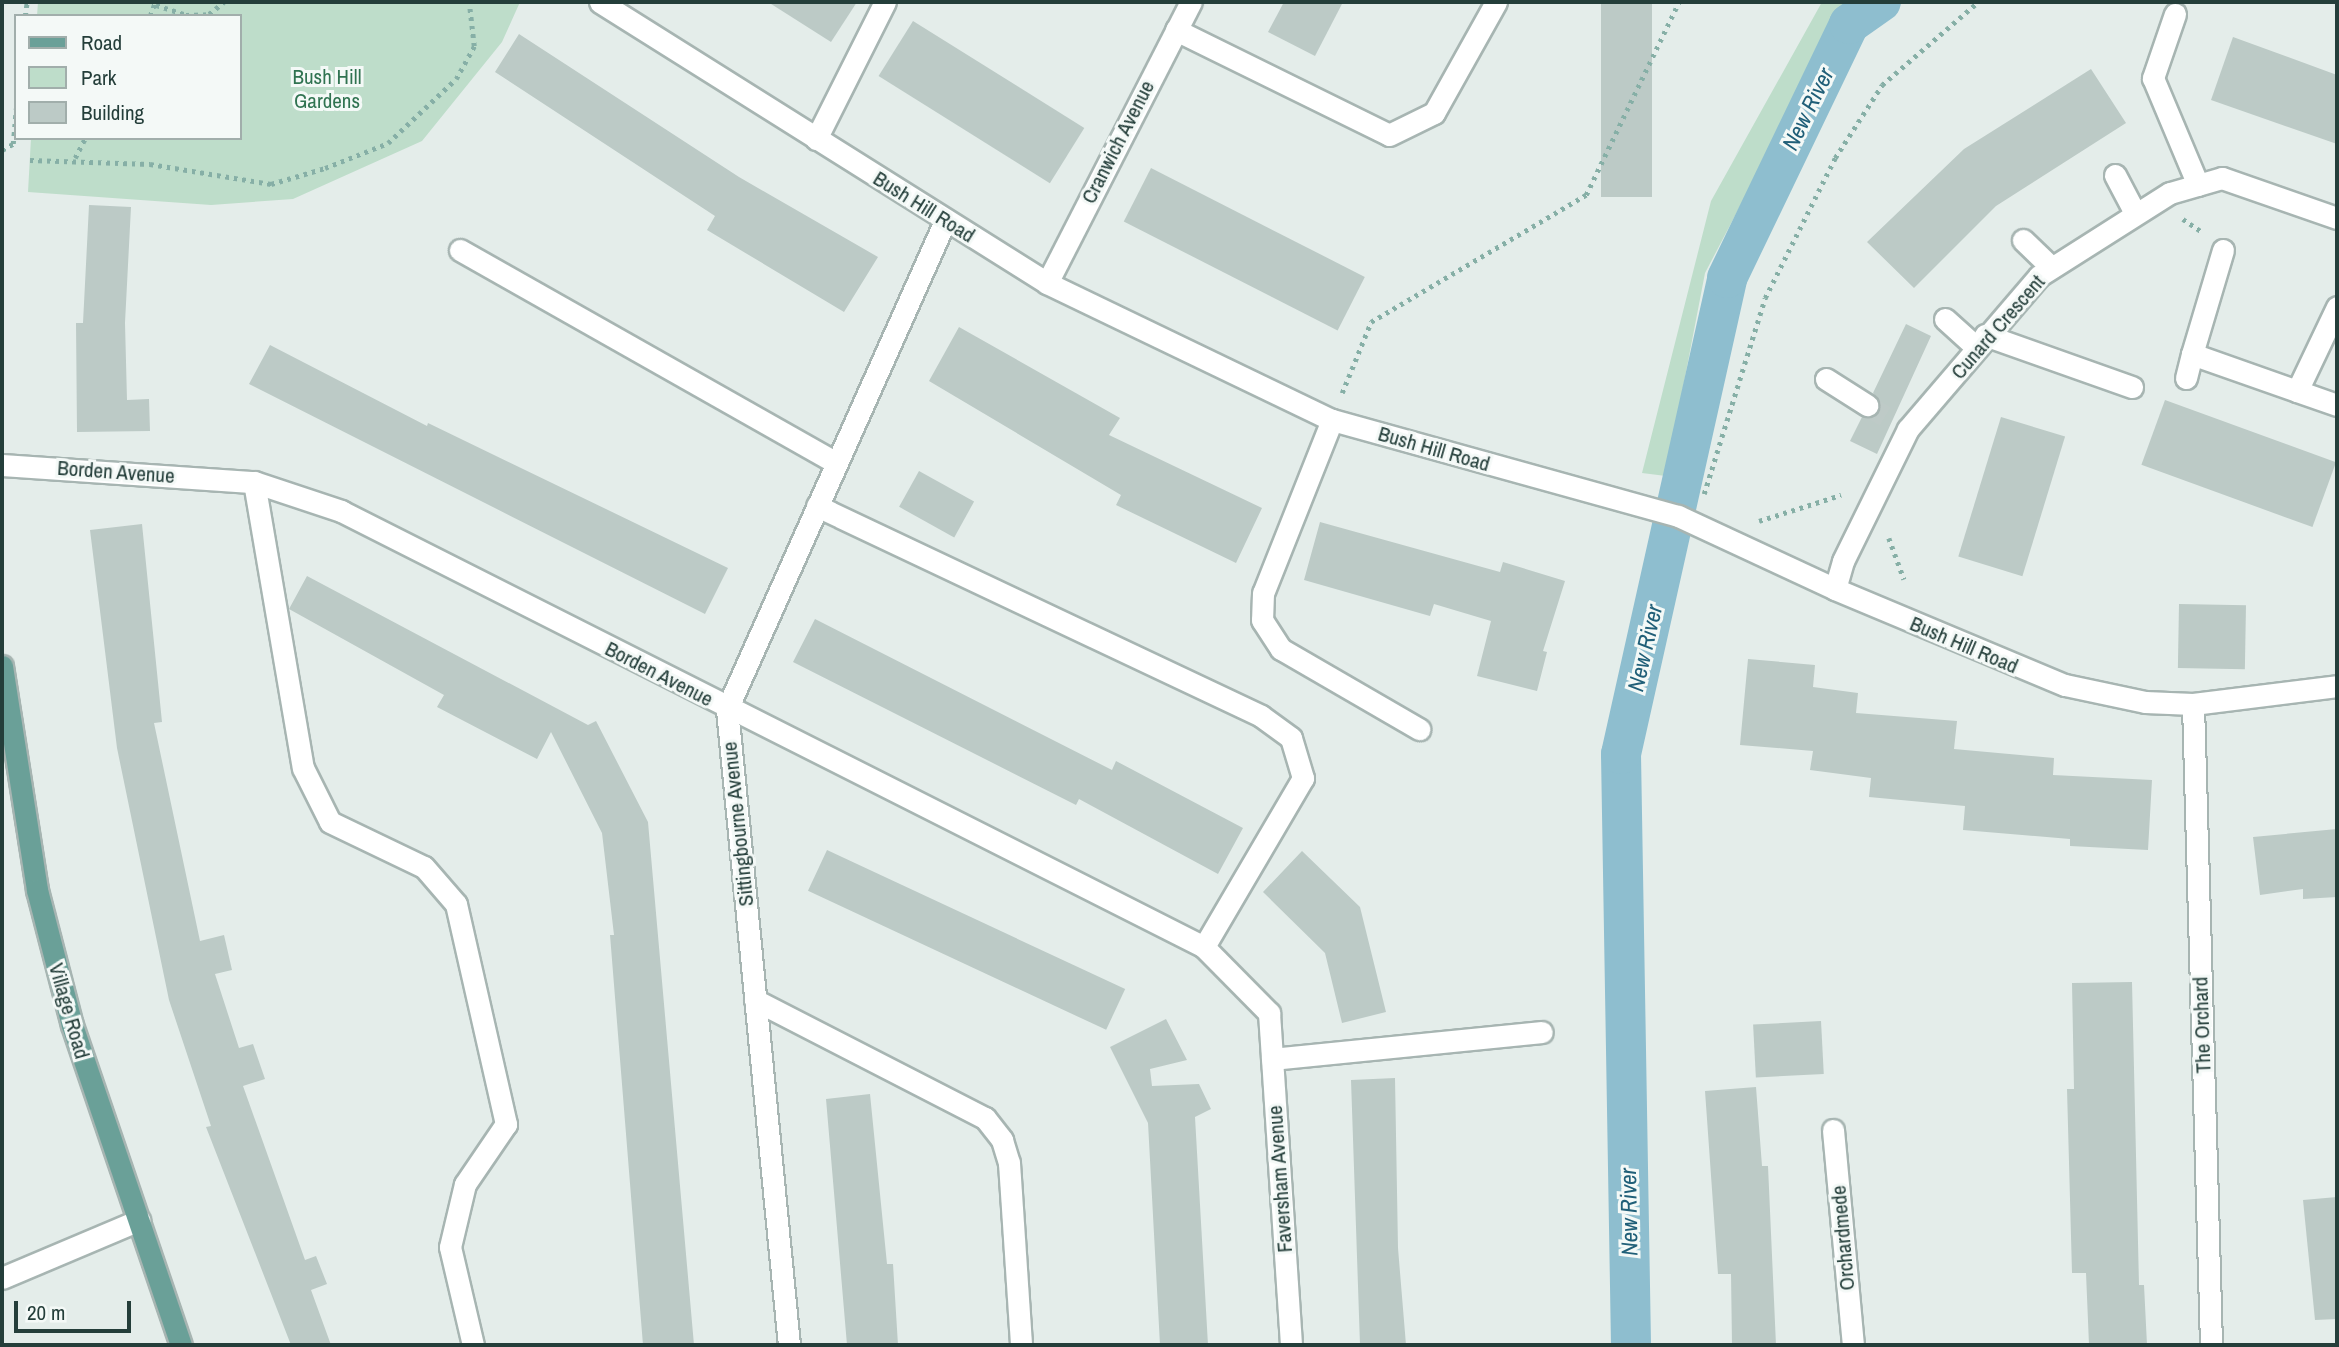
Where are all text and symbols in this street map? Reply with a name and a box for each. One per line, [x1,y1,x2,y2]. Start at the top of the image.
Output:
legend [14,14,242,140]
text: Road [81,28,122,57]
text: Park [81,63,116,92]
water label: New River [1776,63,1840,155]
park label: Bush Hill Gardens [293,64,361,114]
street label: Cranwich Avenue [1076,76,1160,208]
text: Building [81,98,144,127]
street label: Bush Hill Road [869,166,979,248]
street label: Cunard Crescent [1946,270,2050,384]
street label: Bush Hill Road [1375,421,1493,477]
street label: Borden Avenue [56,455,176,489]
water label: New River [1622,602,1668,694]
street label: Bush Hill Road [1906,611,2022,679]
street label: Borden Avenue [601,636,717,712]
street label: Sittingbourne Avenue [717,740,759,908]
street label: Village Road [43,960,95,1062]
street label: The Orchard [2188,976,2216,1074]
street label: Faversham Avenue [1262,1104,1298,1254]
water label: New River [1614,1168,1644,1256]
street label: Orchardmede [1826,1184,1860,1292]
scale bar [18,1288,135,1332]
text: 20 m [27,1298,65,1327]

